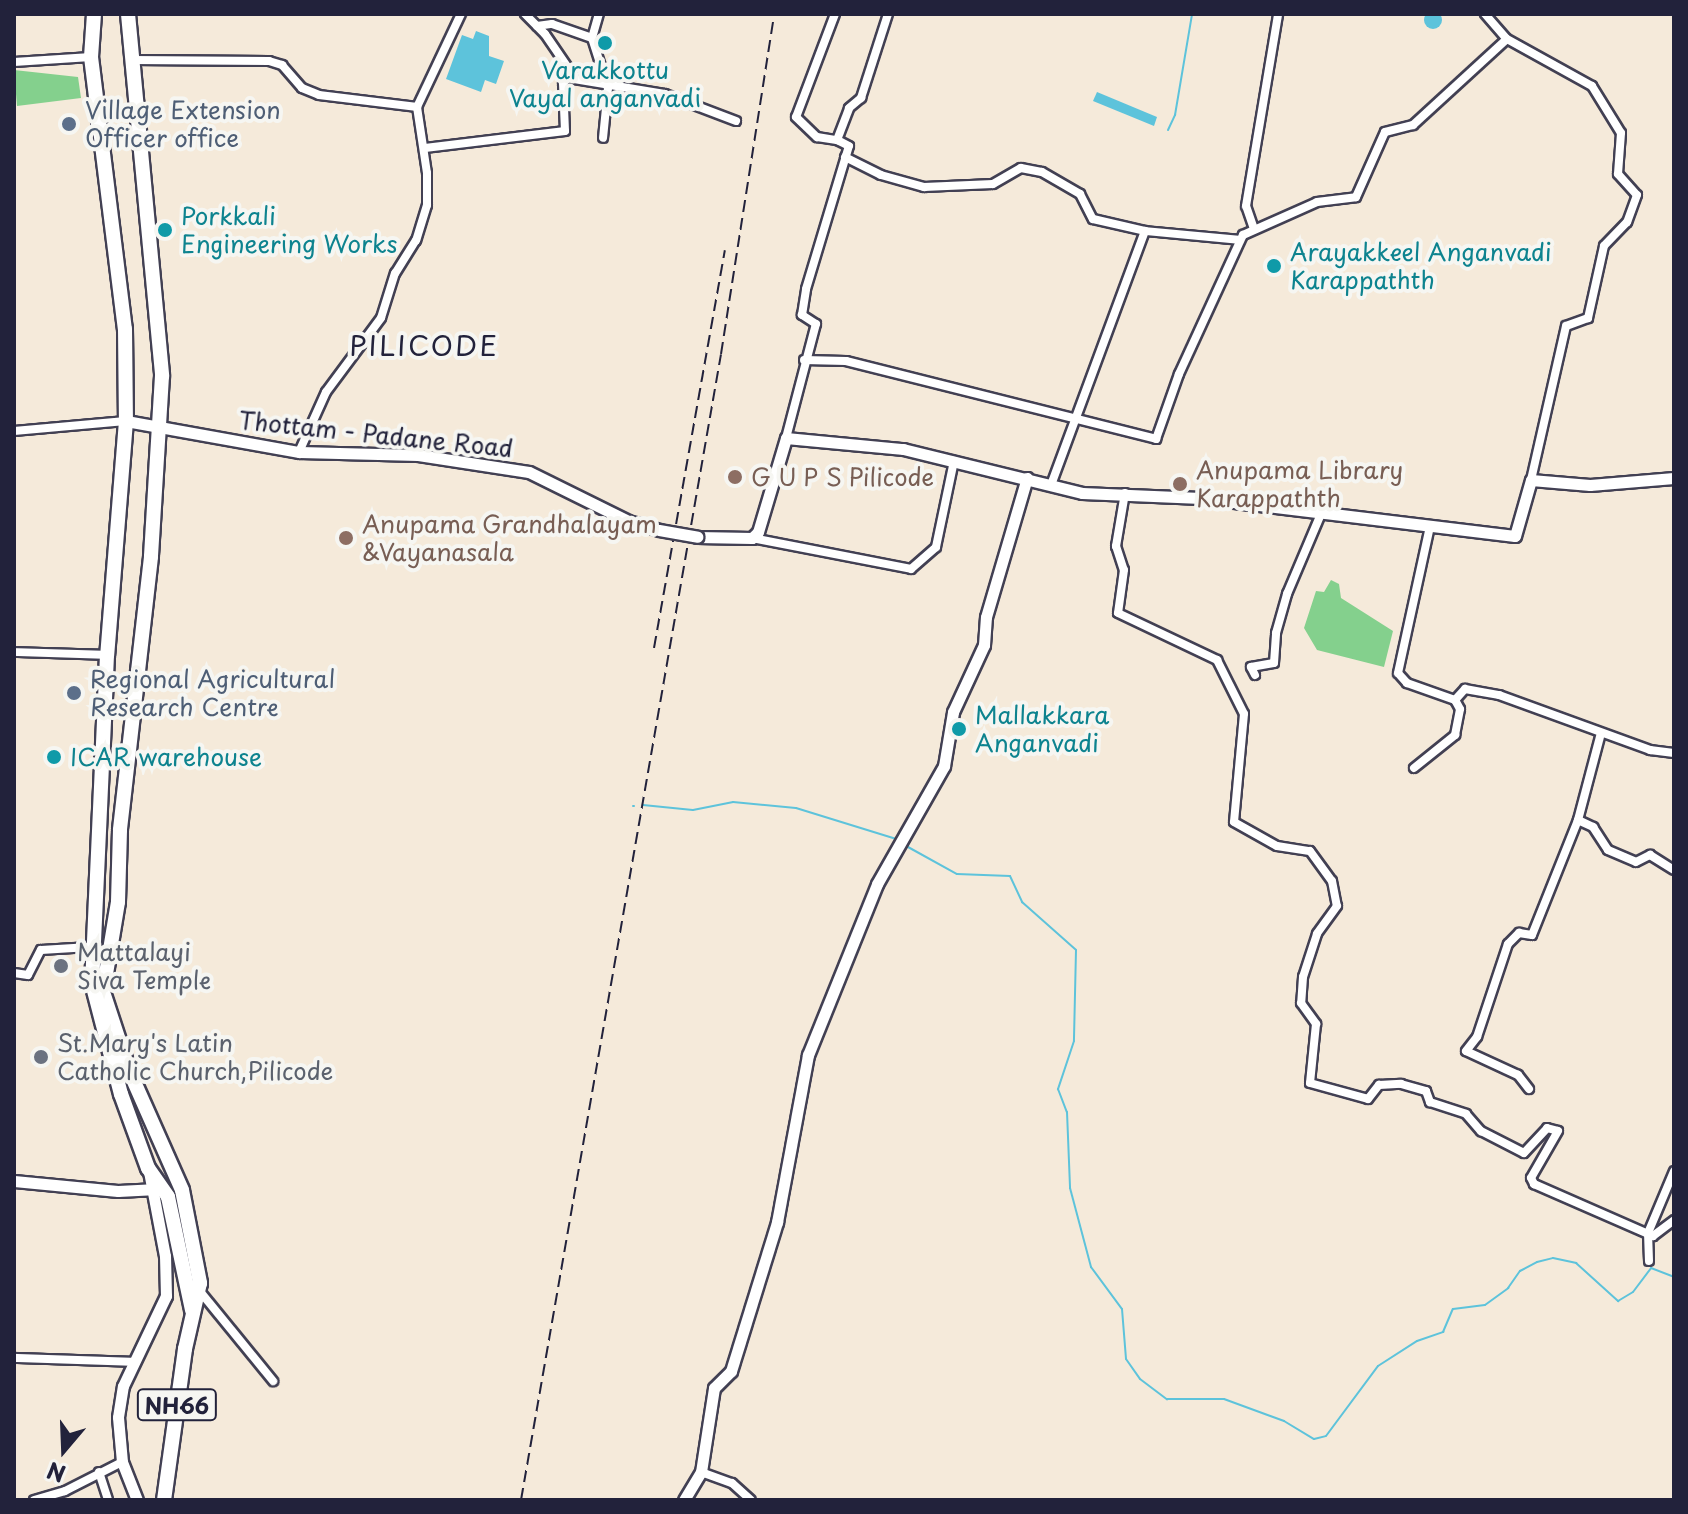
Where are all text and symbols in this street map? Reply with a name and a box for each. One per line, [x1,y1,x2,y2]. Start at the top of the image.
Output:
marker: Varakkottu Vayal anganvadi [596,34,614,52]
place label: Varakkottu Vayal anganvadi [509,56,701,112]
place label: Village Extension Officer office [85,96,280,152]
marker: Village Extension Officer office [60,115,78,133]
place label: Porkkali Engineering Works [181,202,396,258]
marker: Porkkali Engineering Works [156,221,174,239]
place label: Arayakkeel Anganvadi Karappathth [1290,238,1554,294]
marker: Arayakkeel Anganvadi Karappathth [1265,257,1283,275]
district label: PILICODE [350,328,498,362]
street label: Thottam - Padane Road [238,405,514,463]
place label: Anupama Library Karappathth [1196,456,1401,512]
place label: G U P S Pilicode [751,463,937,491]
marker: G U P S Pilicode [726,468,744,486]
marker: Anupama Library Karappathth [1171,475,1189,493]
place label: Anupama Grandhalayam &Vayanasala [362,510,657,566]
marker: Anupama Grandhalayam &Vayanasala [337,529,355,547]
place label: Regional Agricultural Research Centre [90,665,334,721]
marker: Regional Agricultural Research Centre [65,684,83,702]
place label: Mallakkara Anganvadi [975,701,1109,757]
marker: Mallakkara Anganvadi [950,720,968,738]
place label: ICAR warehouse [70,743,263,771]
marker: ICAR warehouse [45,748,63,766]
place label: Mattalayi Siva Temple [77,938,213,994]
marker: Mattalayi Siva Temple [52,957,70,975]
place label: St.Mary's Latin Catholic Church,Pilicode [57,1029,335,1085]
marker: St.Mary's Latin Catholic Church,Pilicode [32,1048,50,1066]
road number: NH66 [135,1387,219,1423]
north arrow [24,1410,104,1490]
text: N [42,1455,70,1492]

